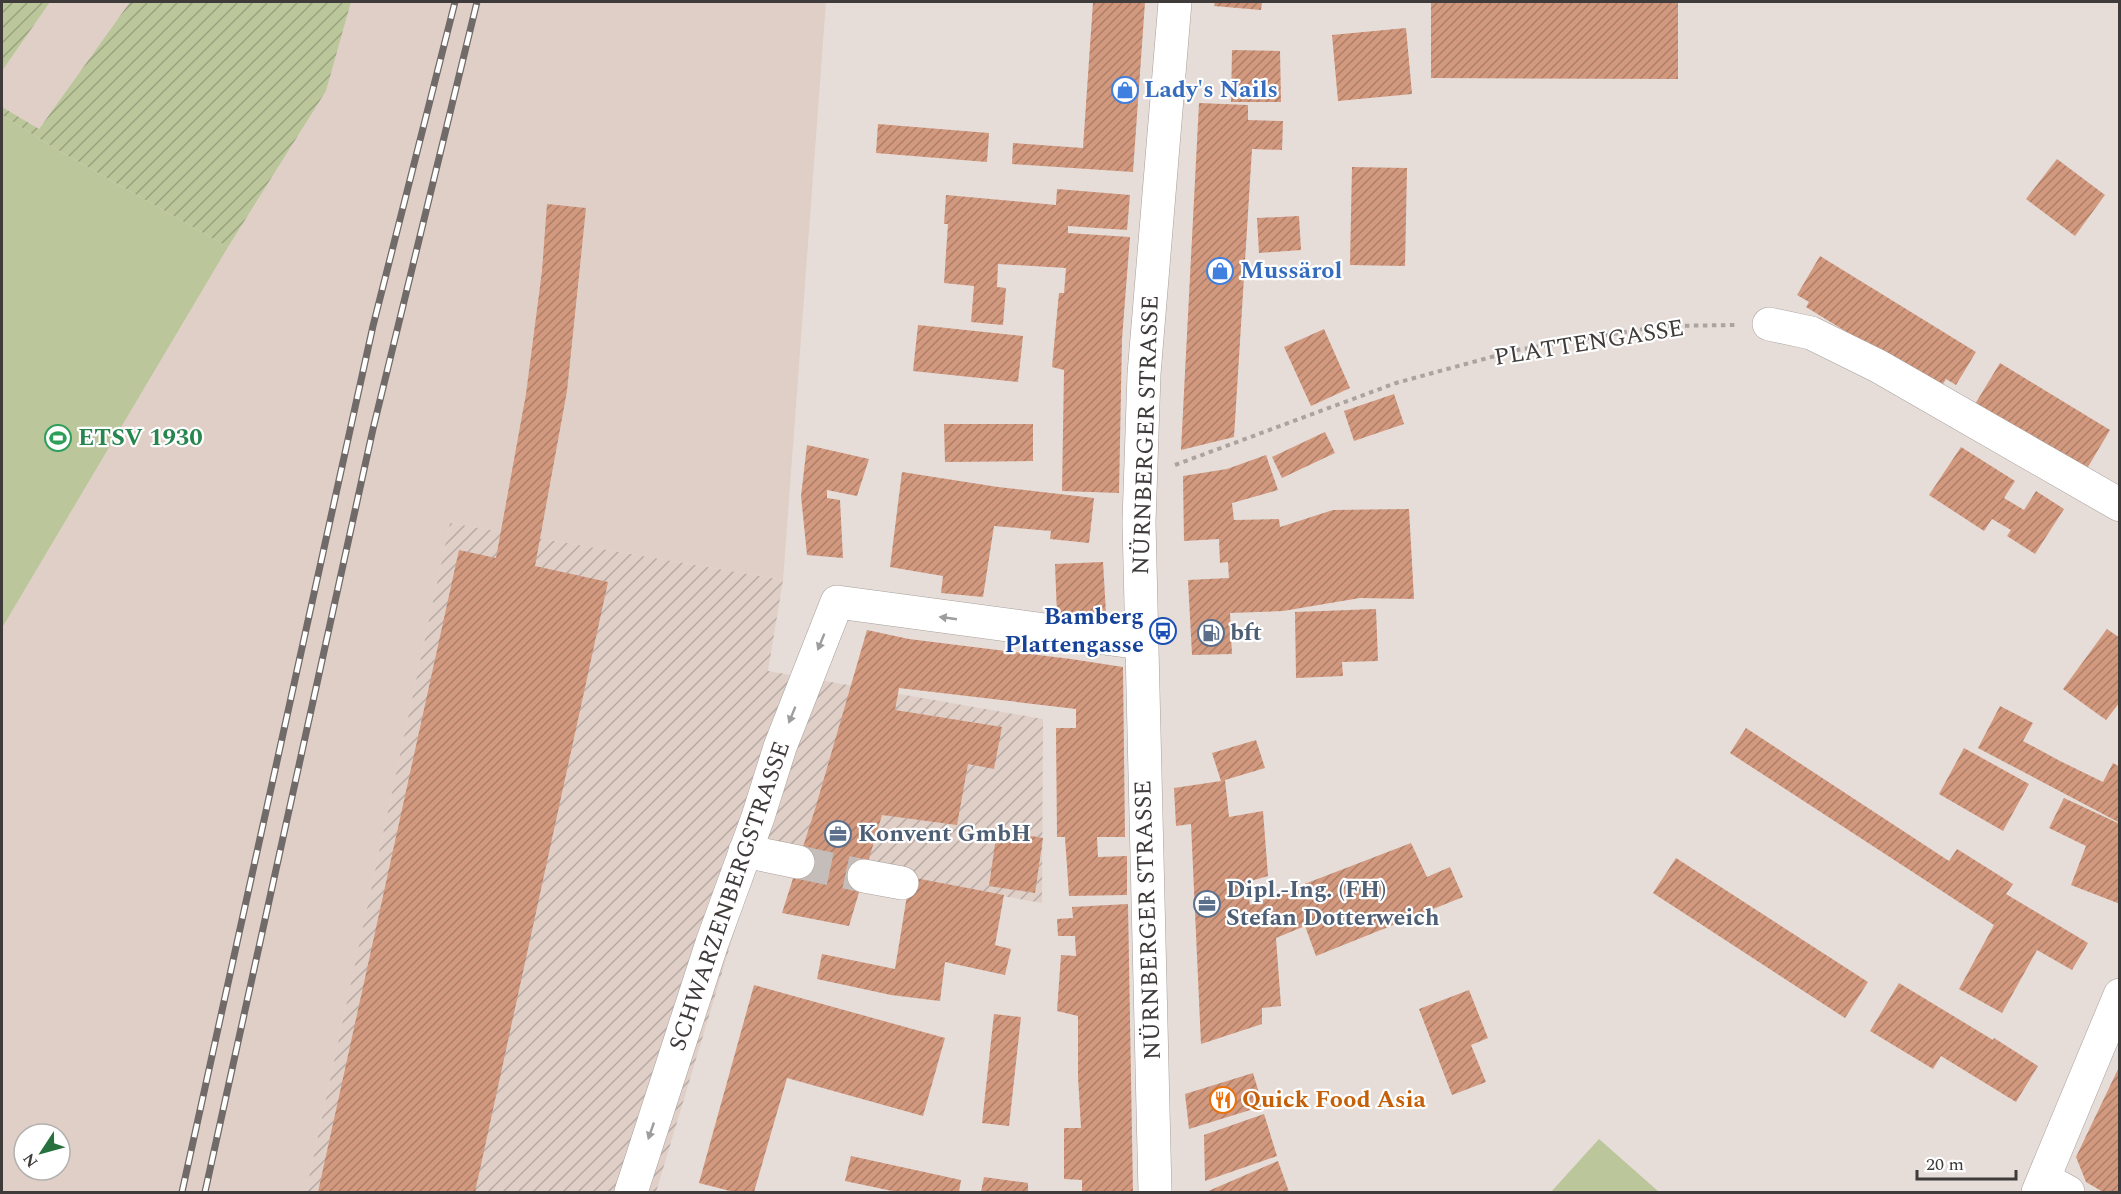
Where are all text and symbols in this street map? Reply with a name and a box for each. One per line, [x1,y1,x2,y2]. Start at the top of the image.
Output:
place label: Lady's Nails [1144,72,1278,108]
shop icon: Lady's Nails [1110,75,1140,105]
place label: Mussärol [1240,253,1342,289]
shop icon: Mussärol [1205,256,1235,286]
street label: NÜRNBERGER STRASSE [1123,294,1169,576]
street label: PLATTENGASSE [1491,310,1687,376]
place label: ETSV 1930 [78,420,203,456]
sports icon: ETSV 1930 [43,423,73,453]
place label: Bamberg Plattengasse [1004,599,1144,663]
one-way arrow [939,614,958,623]
place label: bft [1230,615,1262,651]
bus stop icon: Bamberg Plattengasse [1148,616,1178,646]
fuel station icon: bft [1196,618,1226,648]
one-way arrow [816,634,826,652]
one-way arrow [787,706,797,724]
street label: SCHWARZENBERGSTRASSE [660,736,800,1056]
street label: NÜRNBERGER STRASSE [1125,779,1171,1061]
place label: Konvent GmbH [858,816,1031,852]
office icon: Konvent GmbH [823,819,853,849]
place label: Dipl.-Ing. (FH) Stefan Dotterweich [1226,872,1440,936]
office icon: Dipl.-Ing. (FH) Stefan Dotterweich [1192,889,1222,919]
place label: Quick Food Asia [1242,1082,1426,1118]
restaurant icon: Quick Food Asia [1208,1085,1238,1115]
north arrow [12,1122,72,1182]
one-way arrow [646,1123,656,1141]
scale bar [1917,1143,2016,1181]
text: N [17,1148,44,1173]
text: 20 m [1926,1151,1964,1178]

